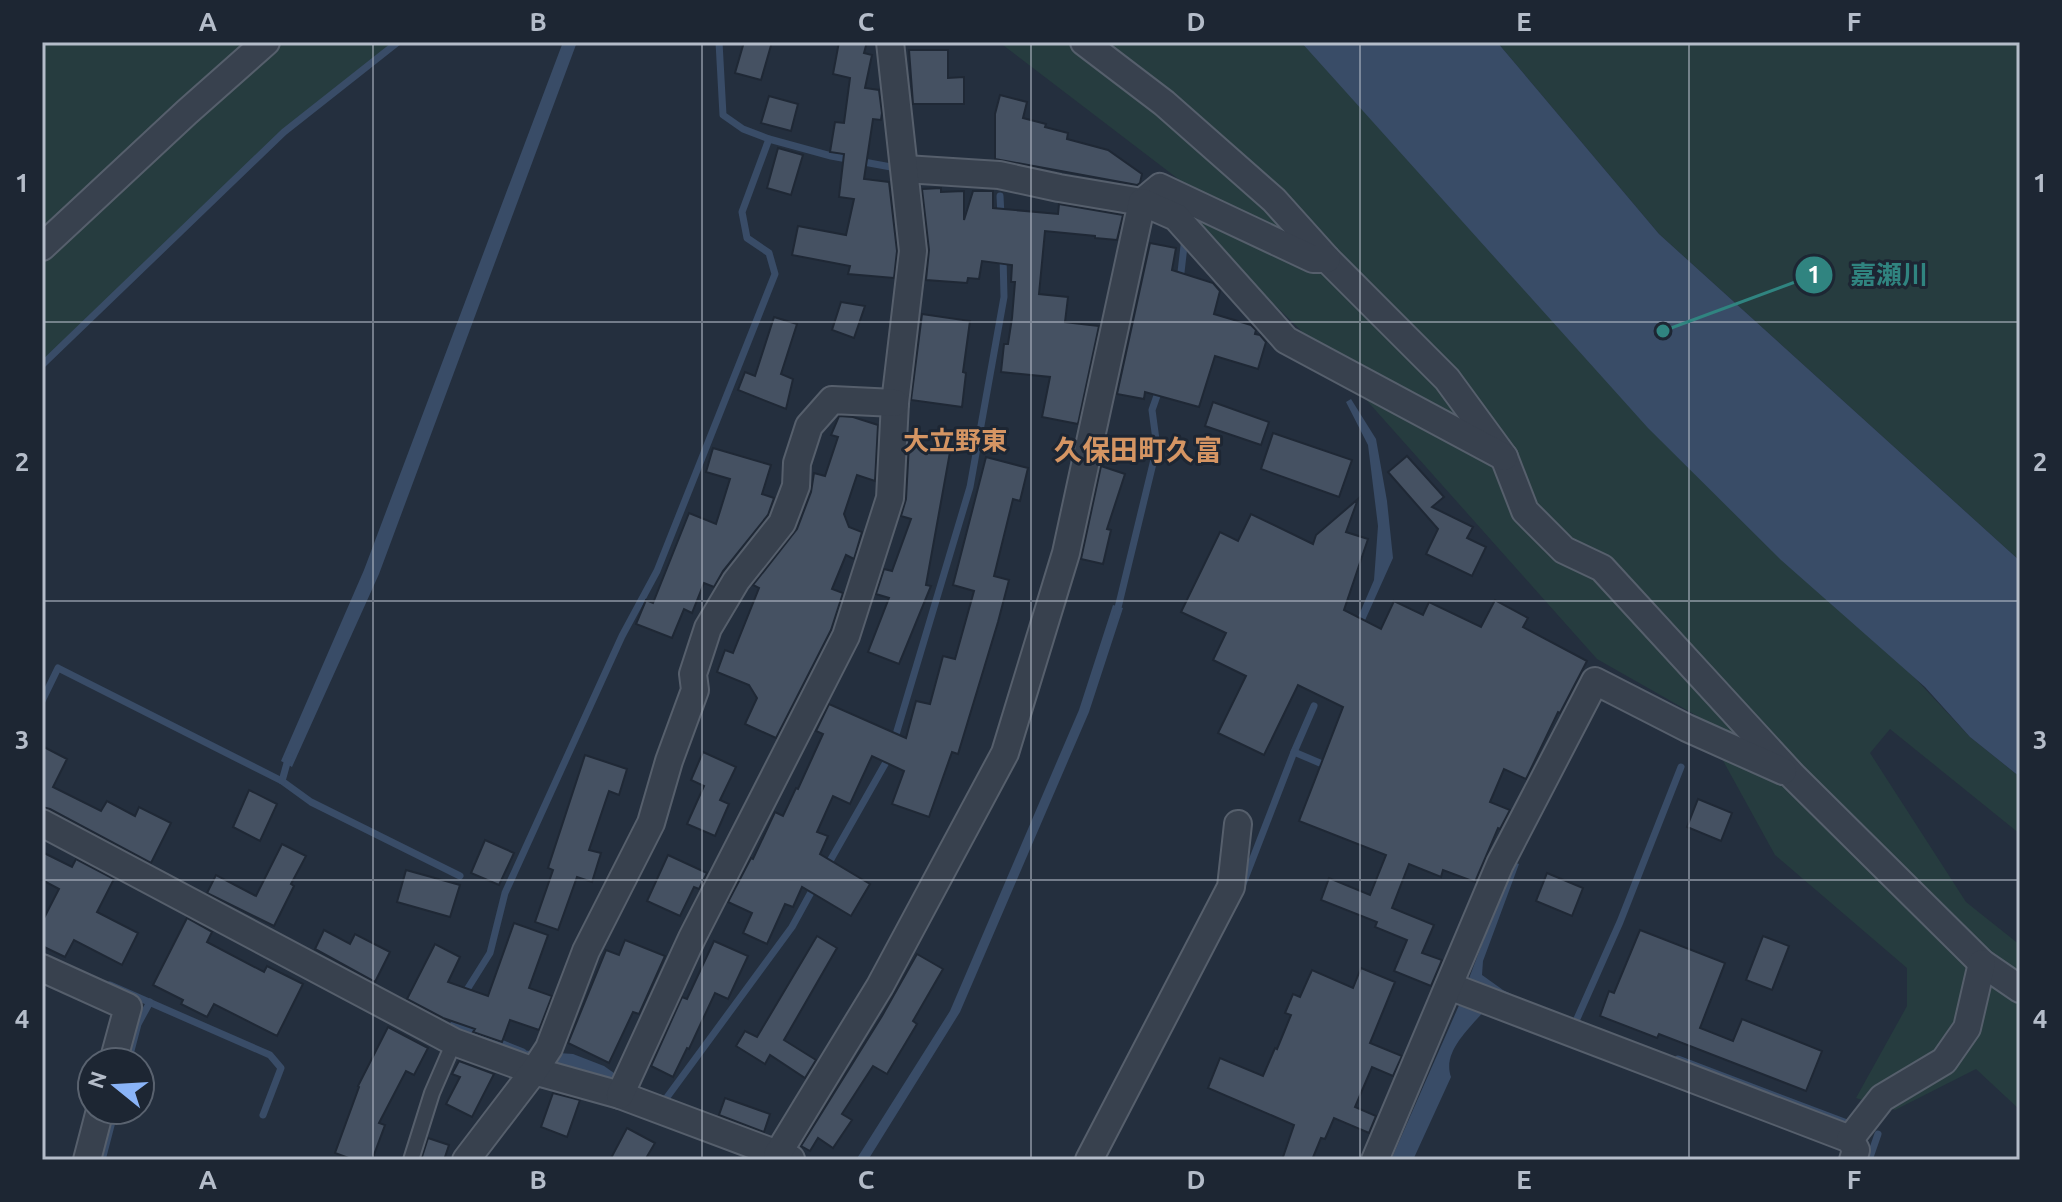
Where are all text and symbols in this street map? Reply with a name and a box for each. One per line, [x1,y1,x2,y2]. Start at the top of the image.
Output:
text: A [199,7,218,36]
text: B [529,7,547,36]
text: C [858,7,875,36]
text: D [1187,7,1205,36]
text: E [1516,7,1532,36]
text: F [1847,7,1861,36]
text: 1 [15,168,29,197]
text: 1 [2033,168,2047,197]
callout: 嘉瀬川 [1794,250,1944,300]
text: 嘉瀬川 [1850,260,1928,289]
text: 1 [1807,261,1821,288]
district label: 大立野東 [903,426,1007,455]
district label: 久保田町久富 [1054,434,1222,465]
text: 2 [15,447,29,476]
text: 2 [2033,447,2047,476]
text: 3 [15,725,29,754]
text: 3 [2033,725,2047,754]
text: 4 [15,1004,29,1033]
text: 4 [2033,1004,2047,1033]
north arrow [76,1046,156,1126]
text: N [82,1068,111,1091]
text: A [199,1165,218,1194]
text: B [529,1165,547,1194]
text: C [858,1165,875,1194]
text: D [1187,1165,1205,1194]
text: E [1516,1165,1532,1194]
text: F [1847,1165,1861,1194]

